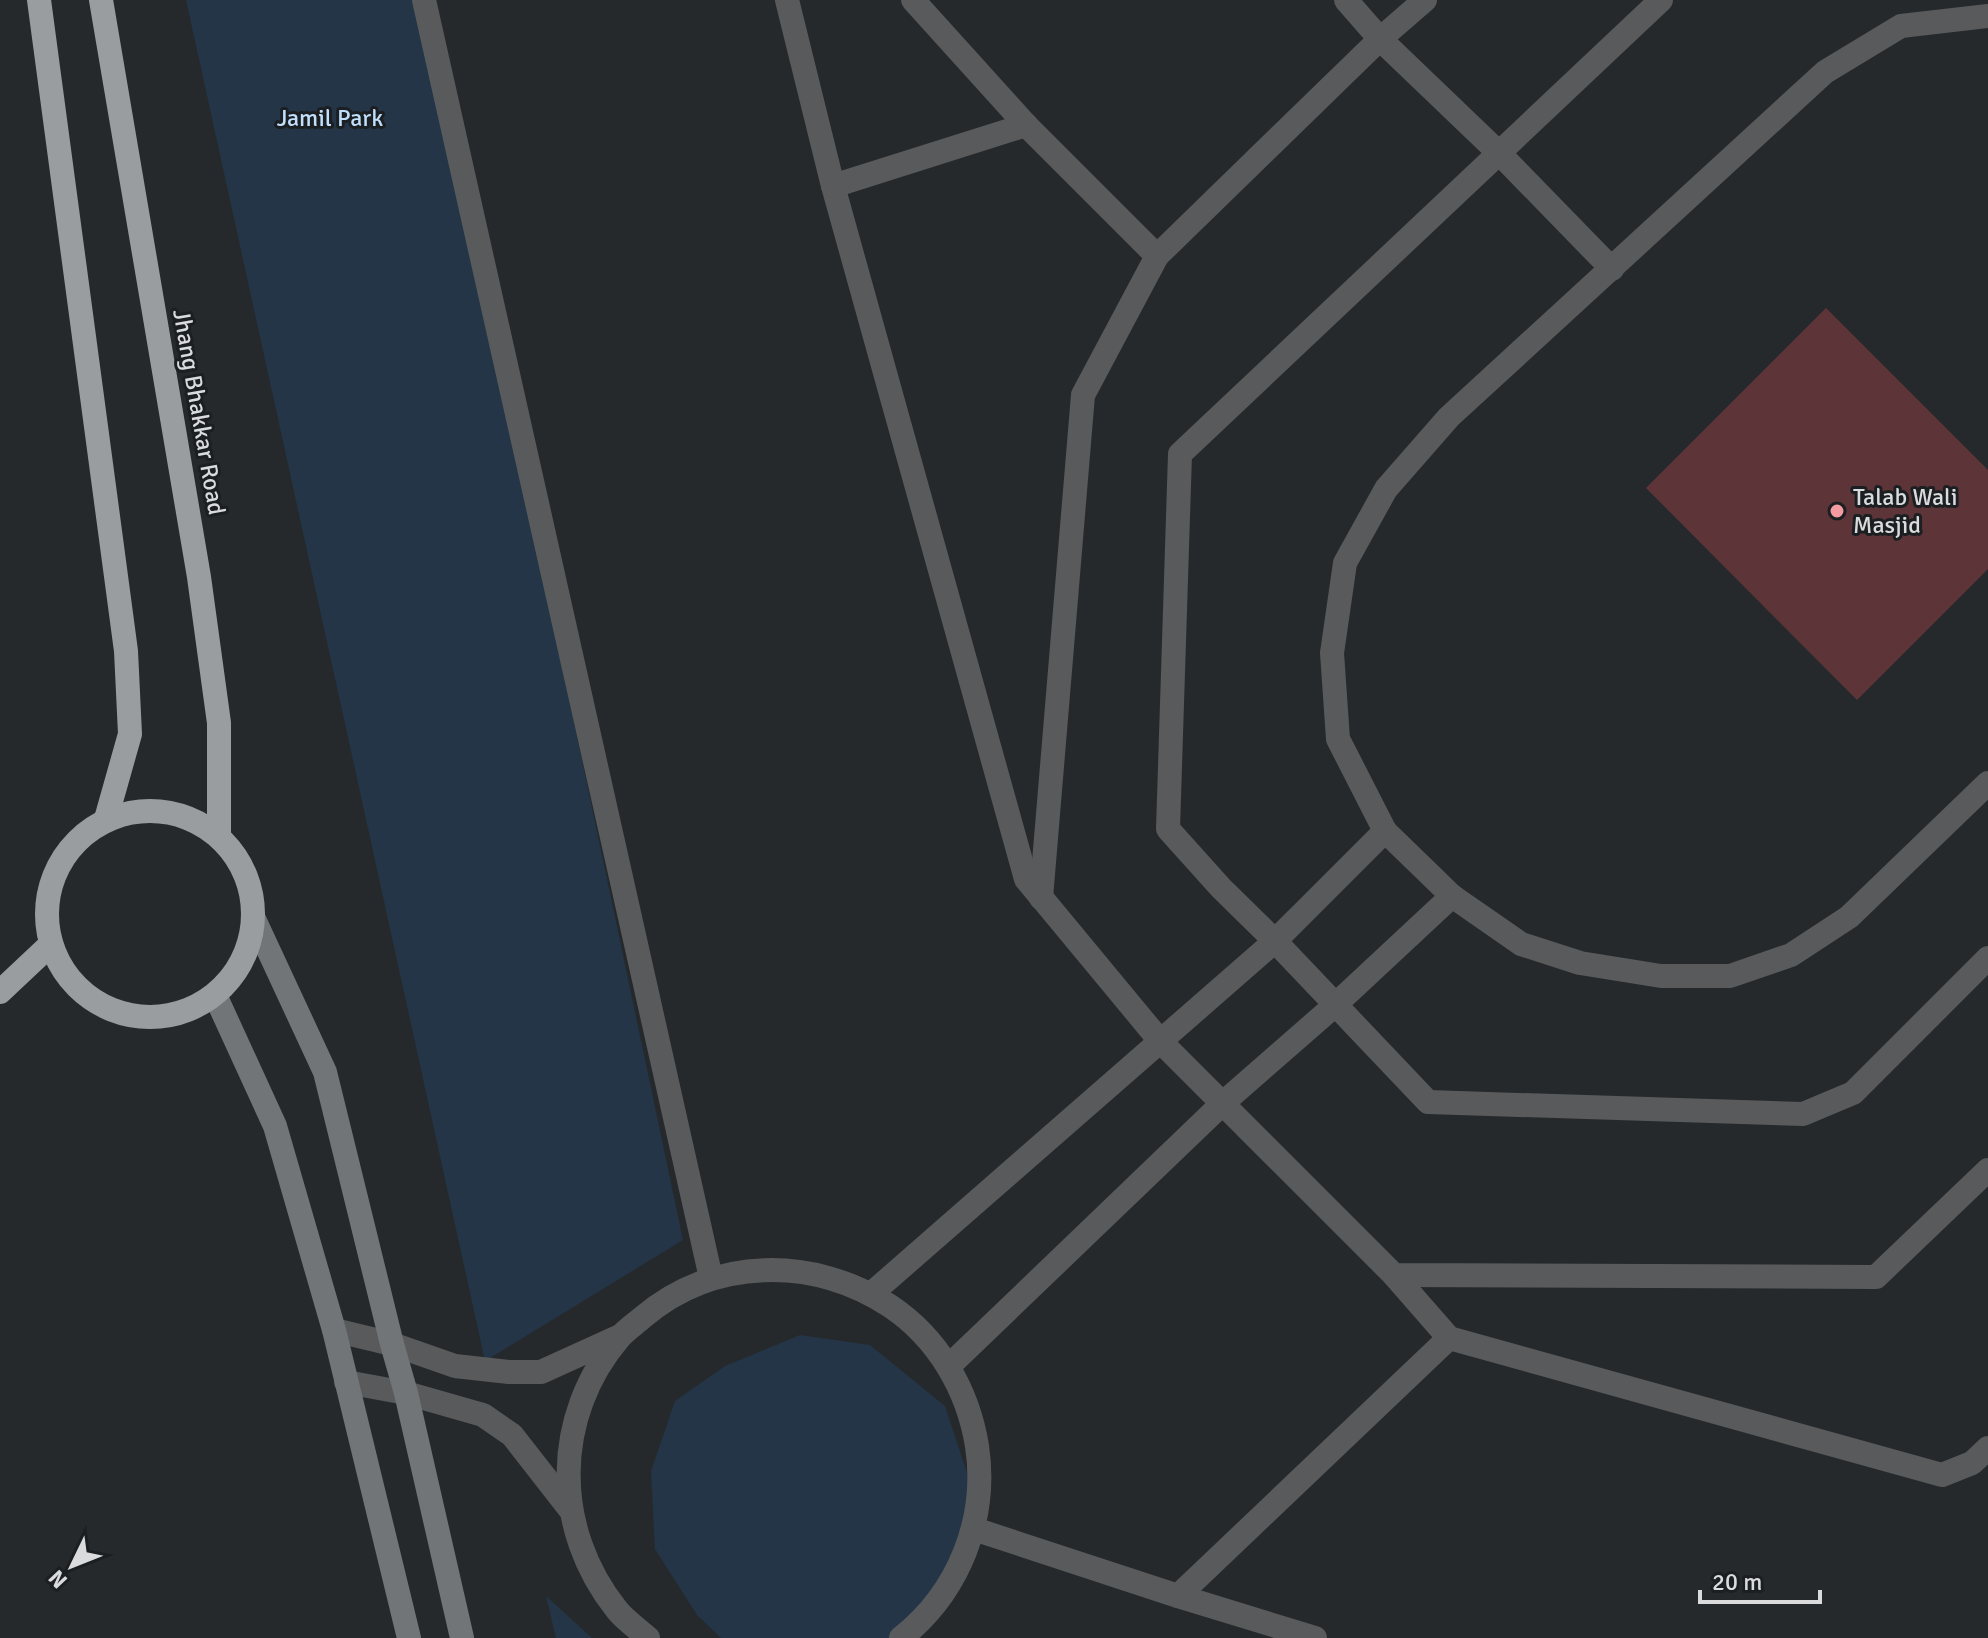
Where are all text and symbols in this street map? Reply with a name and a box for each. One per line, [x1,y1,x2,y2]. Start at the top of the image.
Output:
park label: Jamil Park [277,103,383,133]
street label: Jhang Bhakkar Road [166,307,232,517]
place label: Talab Wali Masjid [1853,482,1958,540]
marker: Talab Wali Masjid [1828,502,1846,520]
north arrow [32,1526,112,1606]
scale bar [1700,1554,1820,1604]
text: N [43,1564,73,1594]
text: 20 m [1712,1567,1762,1597]

